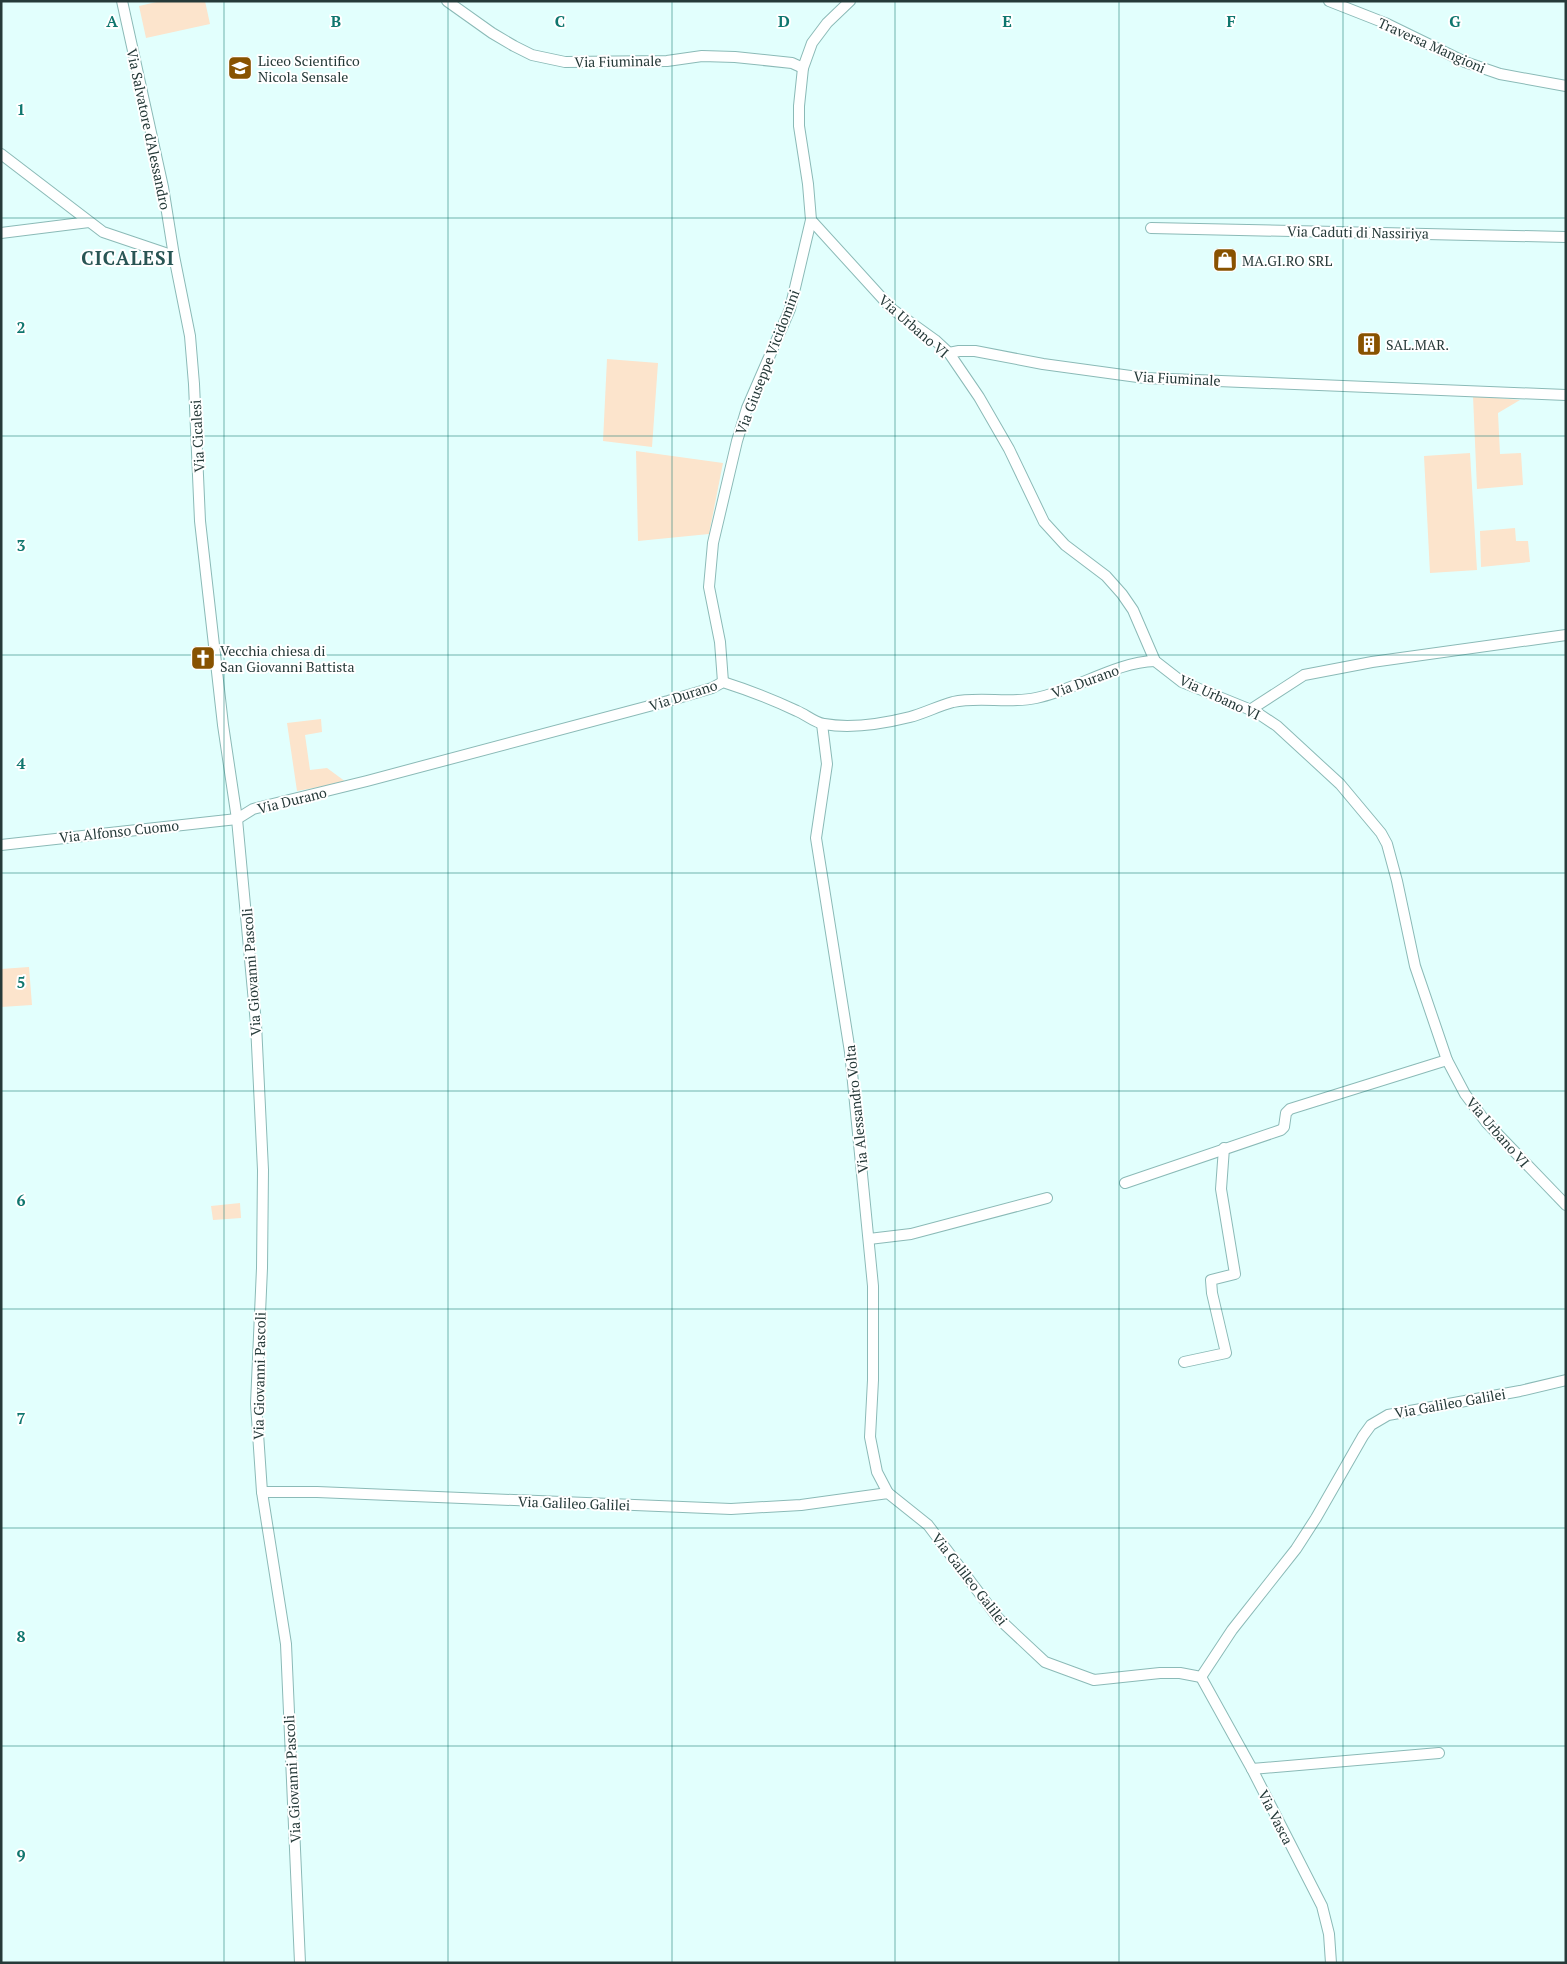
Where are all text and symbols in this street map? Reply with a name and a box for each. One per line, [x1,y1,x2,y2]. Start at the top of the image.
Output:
text: A [106,10,118,32]
text: B [331,10,341,32]
text: C [555,10,565,32]
text: D [778,10,790,32]
text: E [1002,10,1012,32]
text: F [1226,10,1236,32]
text: G [1449,10,1461,32]
street label: Traversa Mangioni [1375,13,1489,77]
street label: Via Salvatore d'Alessandro [123,47,175,212]
place label: Liceo Scientifico Nicola Sensale [258,51,360,86]
street label: Via Fiuminale [574,51,662,71]
school or university icon: Liceo Scientifico Nicola Sensale [227,55,253,81]
text: 1 [16,98,26,120]
street label: Via Caduti di Nassiriya [1287,221,1429,243]
district label: CICALESI [81,245,175,270]
shop icon: MA.GI.RO SRL [1212,247,1238,273]
place label: MA.GI.RO SRL [1242,251,1332,270]
street label: Via Giuseppe Vicidomini [731,287,803,437]
street label: Via Urbano VI [875,290,953,362]
text: 2 [16,316,26,338]
building icon: SAL.MAR. [1356,331,1382,357]
place label: SAL.MAR. [1386,335,1449,354]
street label: Via Fiuminale [1133,366,1221,390]
street label: Via Cicalesi [186,399,208,473]
text: 3 [16,534,26,556]
place label: Vecchia chiesa di San Giovanni Battista [220,641,355,676]
church icon: Vecchia chiesa di San Giovanni Battista [190,645,216,671]
street label: Via Durano [1049,660,1122,702]
street label: Via Urbano VI [1176,670,1264,724]
street label: Via Durano [646,675,720,715]
text: 4 [16,752,26,774]
street label: Via Durano [255,782,329,818]
street label: Via Alfonso Cuomo [58,815,180,847]
street label: Via Giovanni Pascoli [237,908,265,1036]
text: 5 [16,971,26,993]
street label: Via Alessandro Volta [840,1044,872,1174]
street label: Via Urbano VI [1462,1093,1534,1171]
text: 6 [16,1189,26,1211]
street label: Via Giovanni Pascoli [248,1312,270,1440]
street label: Via Galileo Galilei [1393,1384,1507,1422]
text: 7 [16,1407,26,1429]
street label: Via Galileo Galilei [517,1492,631,1514]
street label: Via Galileo Galilei [928,1529,1012,1629]
text: 8 [16,1625,26,1647]
street label: Via Giovanni Pascoli [279,1715,305,1843]
street label: Via Vasca [1254,1786,1298,1848]
text: 9 [16,1844,26,1866]

